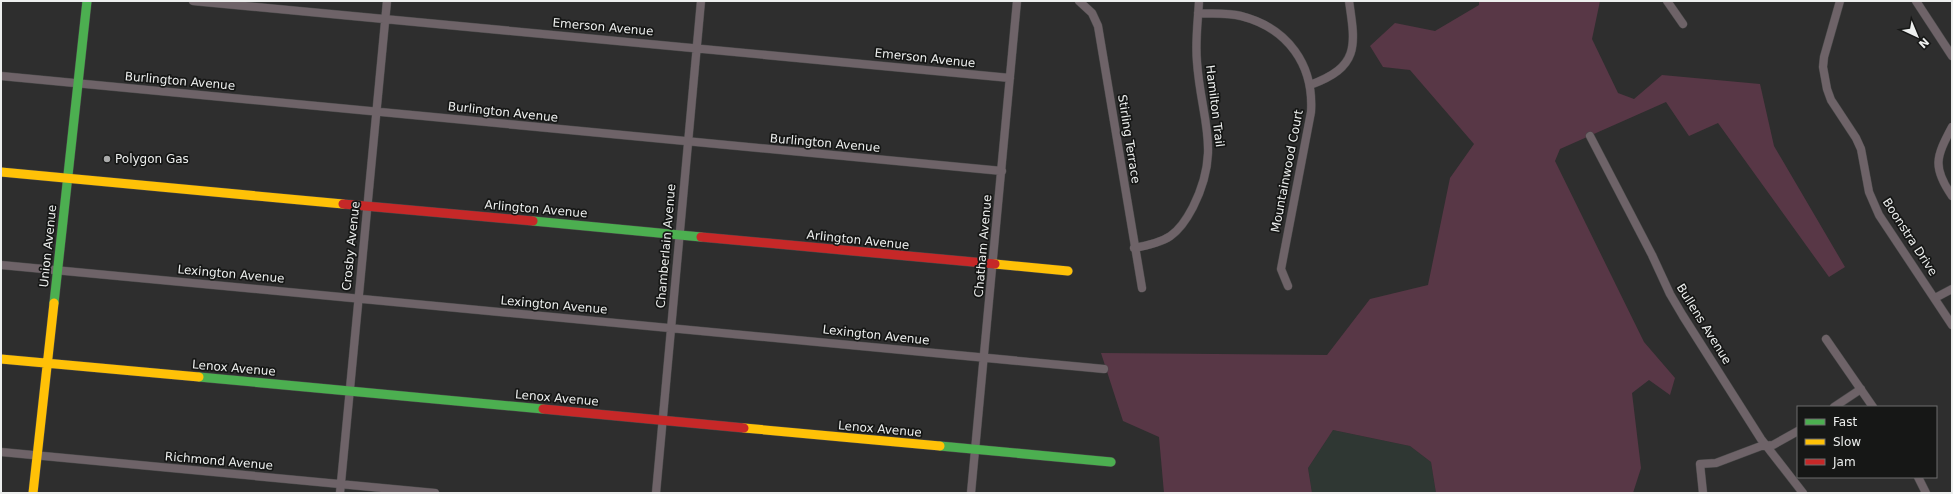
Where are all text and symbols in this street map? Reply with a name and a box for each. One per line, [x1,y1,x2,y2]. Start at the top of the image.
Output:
street label: Emerson Avenue [552,16,654,38]
north arrow [1897,16,1937,56]
text: N [1916,35,1931,51]
street label: Emerson Avenue [874,46,976,70]
street label: Hamilton Trail [1203,64,1227,148]
street label: Burlington Avenue [124,69,236,93]
street label: Stirling Terrace [1115,93,1143,185]
street label: Burlington Avenue [447,99,559,125]
street label: Mountainwood Court [1268,108,1306,234]
street label: Burlington Avenue [769,131,881,155]
place label: Polygon Gas [115,152,189,166]
marker: Polygon Gas [102,154,112,164]
street label: Chamberlain Avenue [654,183,678,309]
street label: Chatham Avenue [972,194,994,298]
street label: Boonstra Drive [1880,196,1940,278]
street label: Arlington Avenue [484,198,588,220]
street label: Crosby Avenue [339,201,363,291]
street label: Union Avenue [37,204,59,288]
street label: Arlington Avenue [806,228,910,252]
street label: Lexington Avenue [177,262,285,286]
street label: Bullens Avenue [1674,281,1734,367]
street label: Lexington Avenue [500,293,608,317]
street label: Lexington Avenue [822,322,930,348]
street label: Lenox Avenue [192,357,276,379]
street label: Lenox Avenue [515,387,599,409]
legend [1797,406,1937,478]
text: Fast [1833,415,1857,429]
street label: Lenox Avenue [838,418,922,440]
text: Slow [1833,435,1861,449]
street label: Richmond Avenue [164,449,274,473]
text: Jam [1832,455,1856,469]

